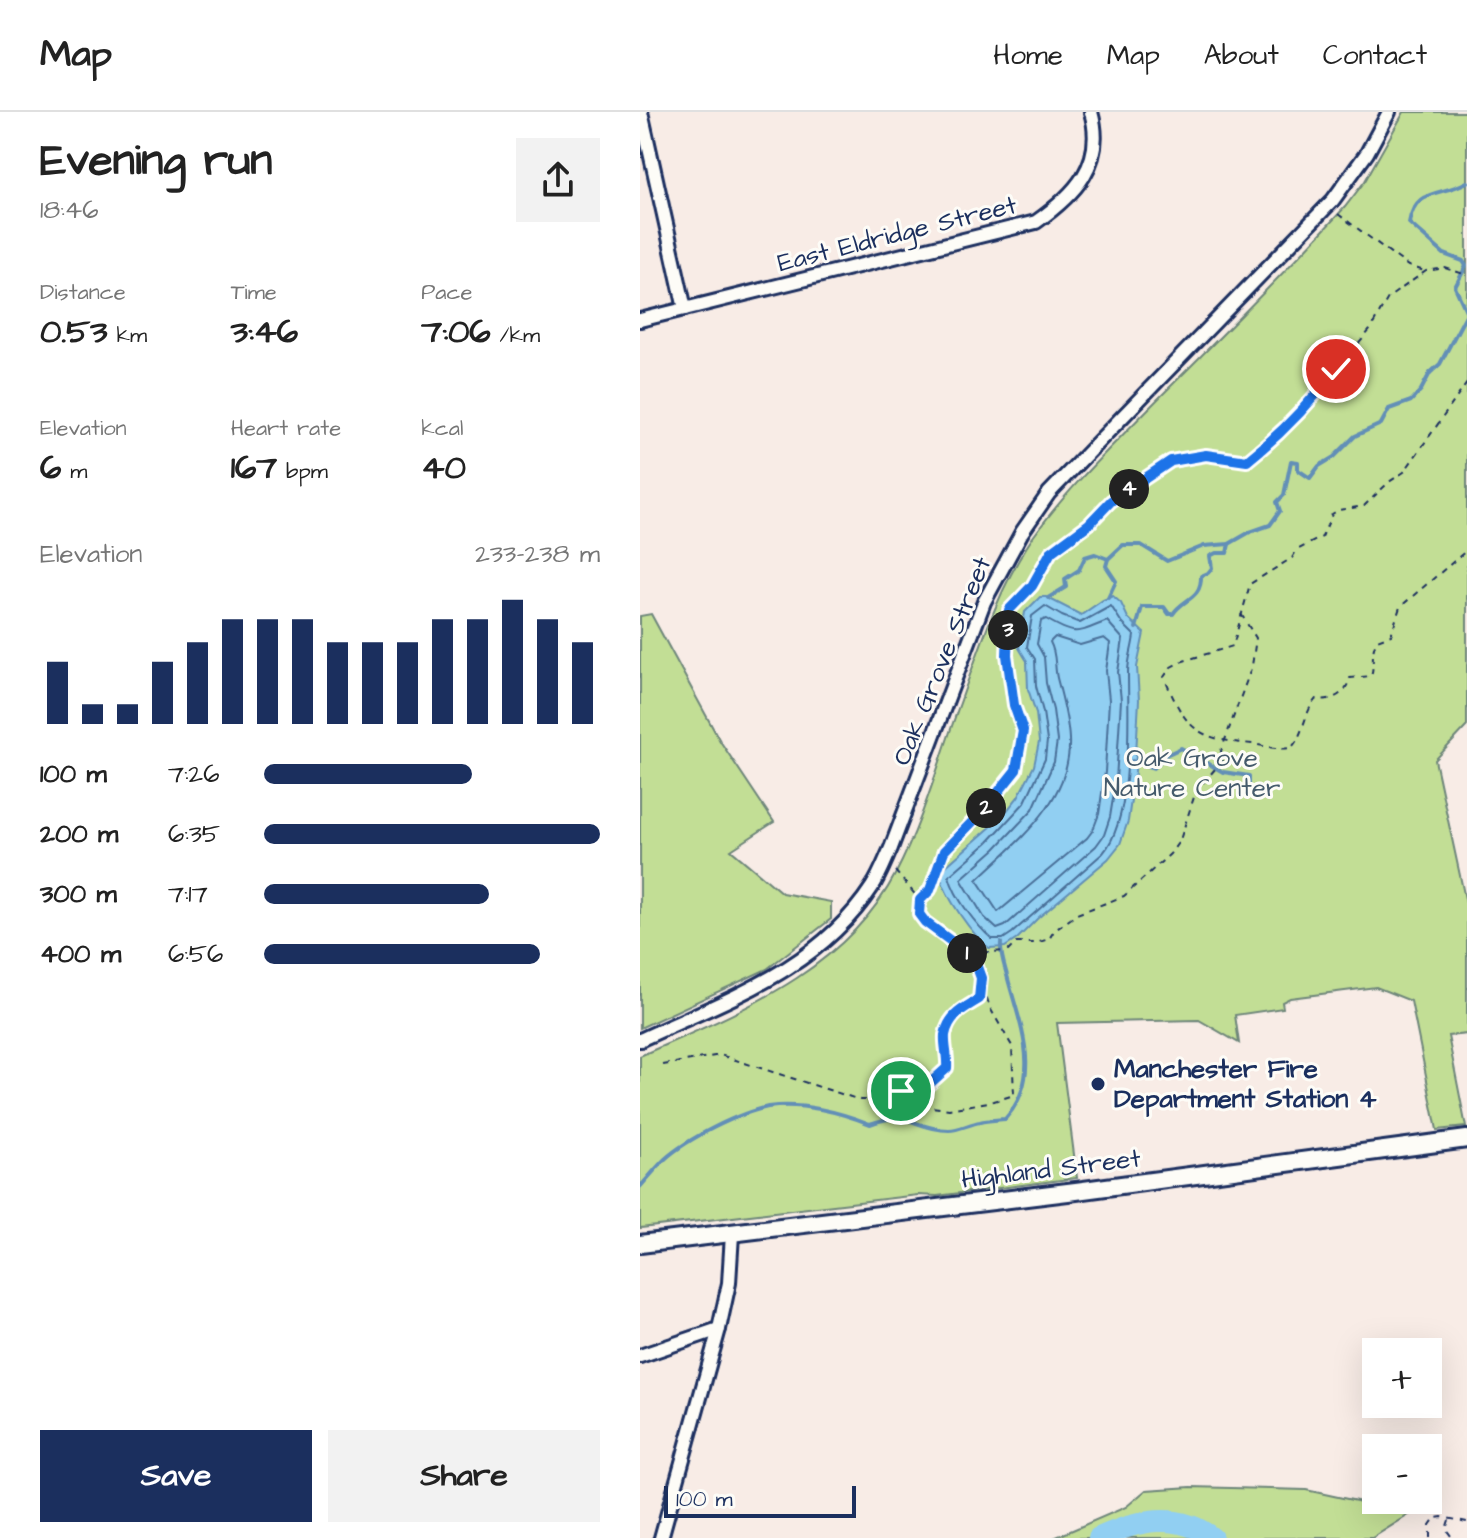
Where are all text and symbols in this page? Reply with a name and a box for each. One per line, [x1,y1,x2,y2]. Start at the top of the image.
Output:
text: Map [40,29,112,81]
text: Home [993,36,1063,75]
text: Map [1107,36,1160,75]
text: About [1204,36,1279,75]
text: Contact [1323,36,1427,75]
text: Evening run [40,131,272,192]
button: share [516,138,600,222]
street label: East Eldridge Street [774,187,1021,283]
text: 18:46 [40,192,99,228]
text: Distance [40,277,126,308]
text: Time [231,277,277,308]
text: Pace [421,277,472,308]
text: 0.53 [40,308,108,356]
text: 3:46 [231,308,298,356]
text: 7:06 [421,308,491,356]
text: km [108,320,147,351]
text: /km [491,320,540,351]
pin [1302,335,1370,403]
icon: check [1314,347,1358,391]
text: Elevation [40,413,127,444]
text: Heart rate [231,413,341,444]
text: kcal [421,413,463,444]
text: 6 [40,444,61,492]
text: 167 [231,444,277,492]
text: 40 [421,444,466,492]
text: m [61,456,87,487]
text: bpm [277,456,328,487]
pin: 4 [1109,469,1149,509]
text: 4 [1122,473,1136,504]
text: Elevation [40,536,142,572]
text: 233–238 m [475,536,600,572]
street label: Oak Grove Street [884,551,1000,771]
pin: 3 [988,610,1028,650]
text: 3 [1002,614,1014,645]
park label: Oak Grove Nature Center [1104,740,1280,806]
text: 100 m [40,756,107,792]
text: 7:26 [168,756,220,792]
pin: 2 [966,788,1006,828]
text: 2 [980,792,992,823]
text: 200 m [40,816,118,852]
text: 6:35 [168,816,220,852]
text: 300 m [40,876,117,912]
text: 7:17 [168,876,208,912]
pin: 1 [947,933,987,973]
text: 400 m [40,936,121,972]
text: 6:56 [168,936,223,972]
text: 1 [966,937,968,968]
place label: Manchester Fire Department Station 4 [1114,1051,1377,1117]
pin [867,1057,935,1125]
icon: arrive [879,1069,923,1113]
marker: Manchester Fire Department Station 4 [1089,1075,1107,1093]
street label: Highland Street [959,1140,1143,1200]
map controls [1362,1338,1442,1514]
button: + [1362,1338,1442,1418]
button: Save [40,1430,312,1522]
button: Share [328,1430,600,1522]
button: − [1362,1434,1442,1514]
scale bar [664,1482,856,1518]
text: 100 m [676,1484,733,1515]

